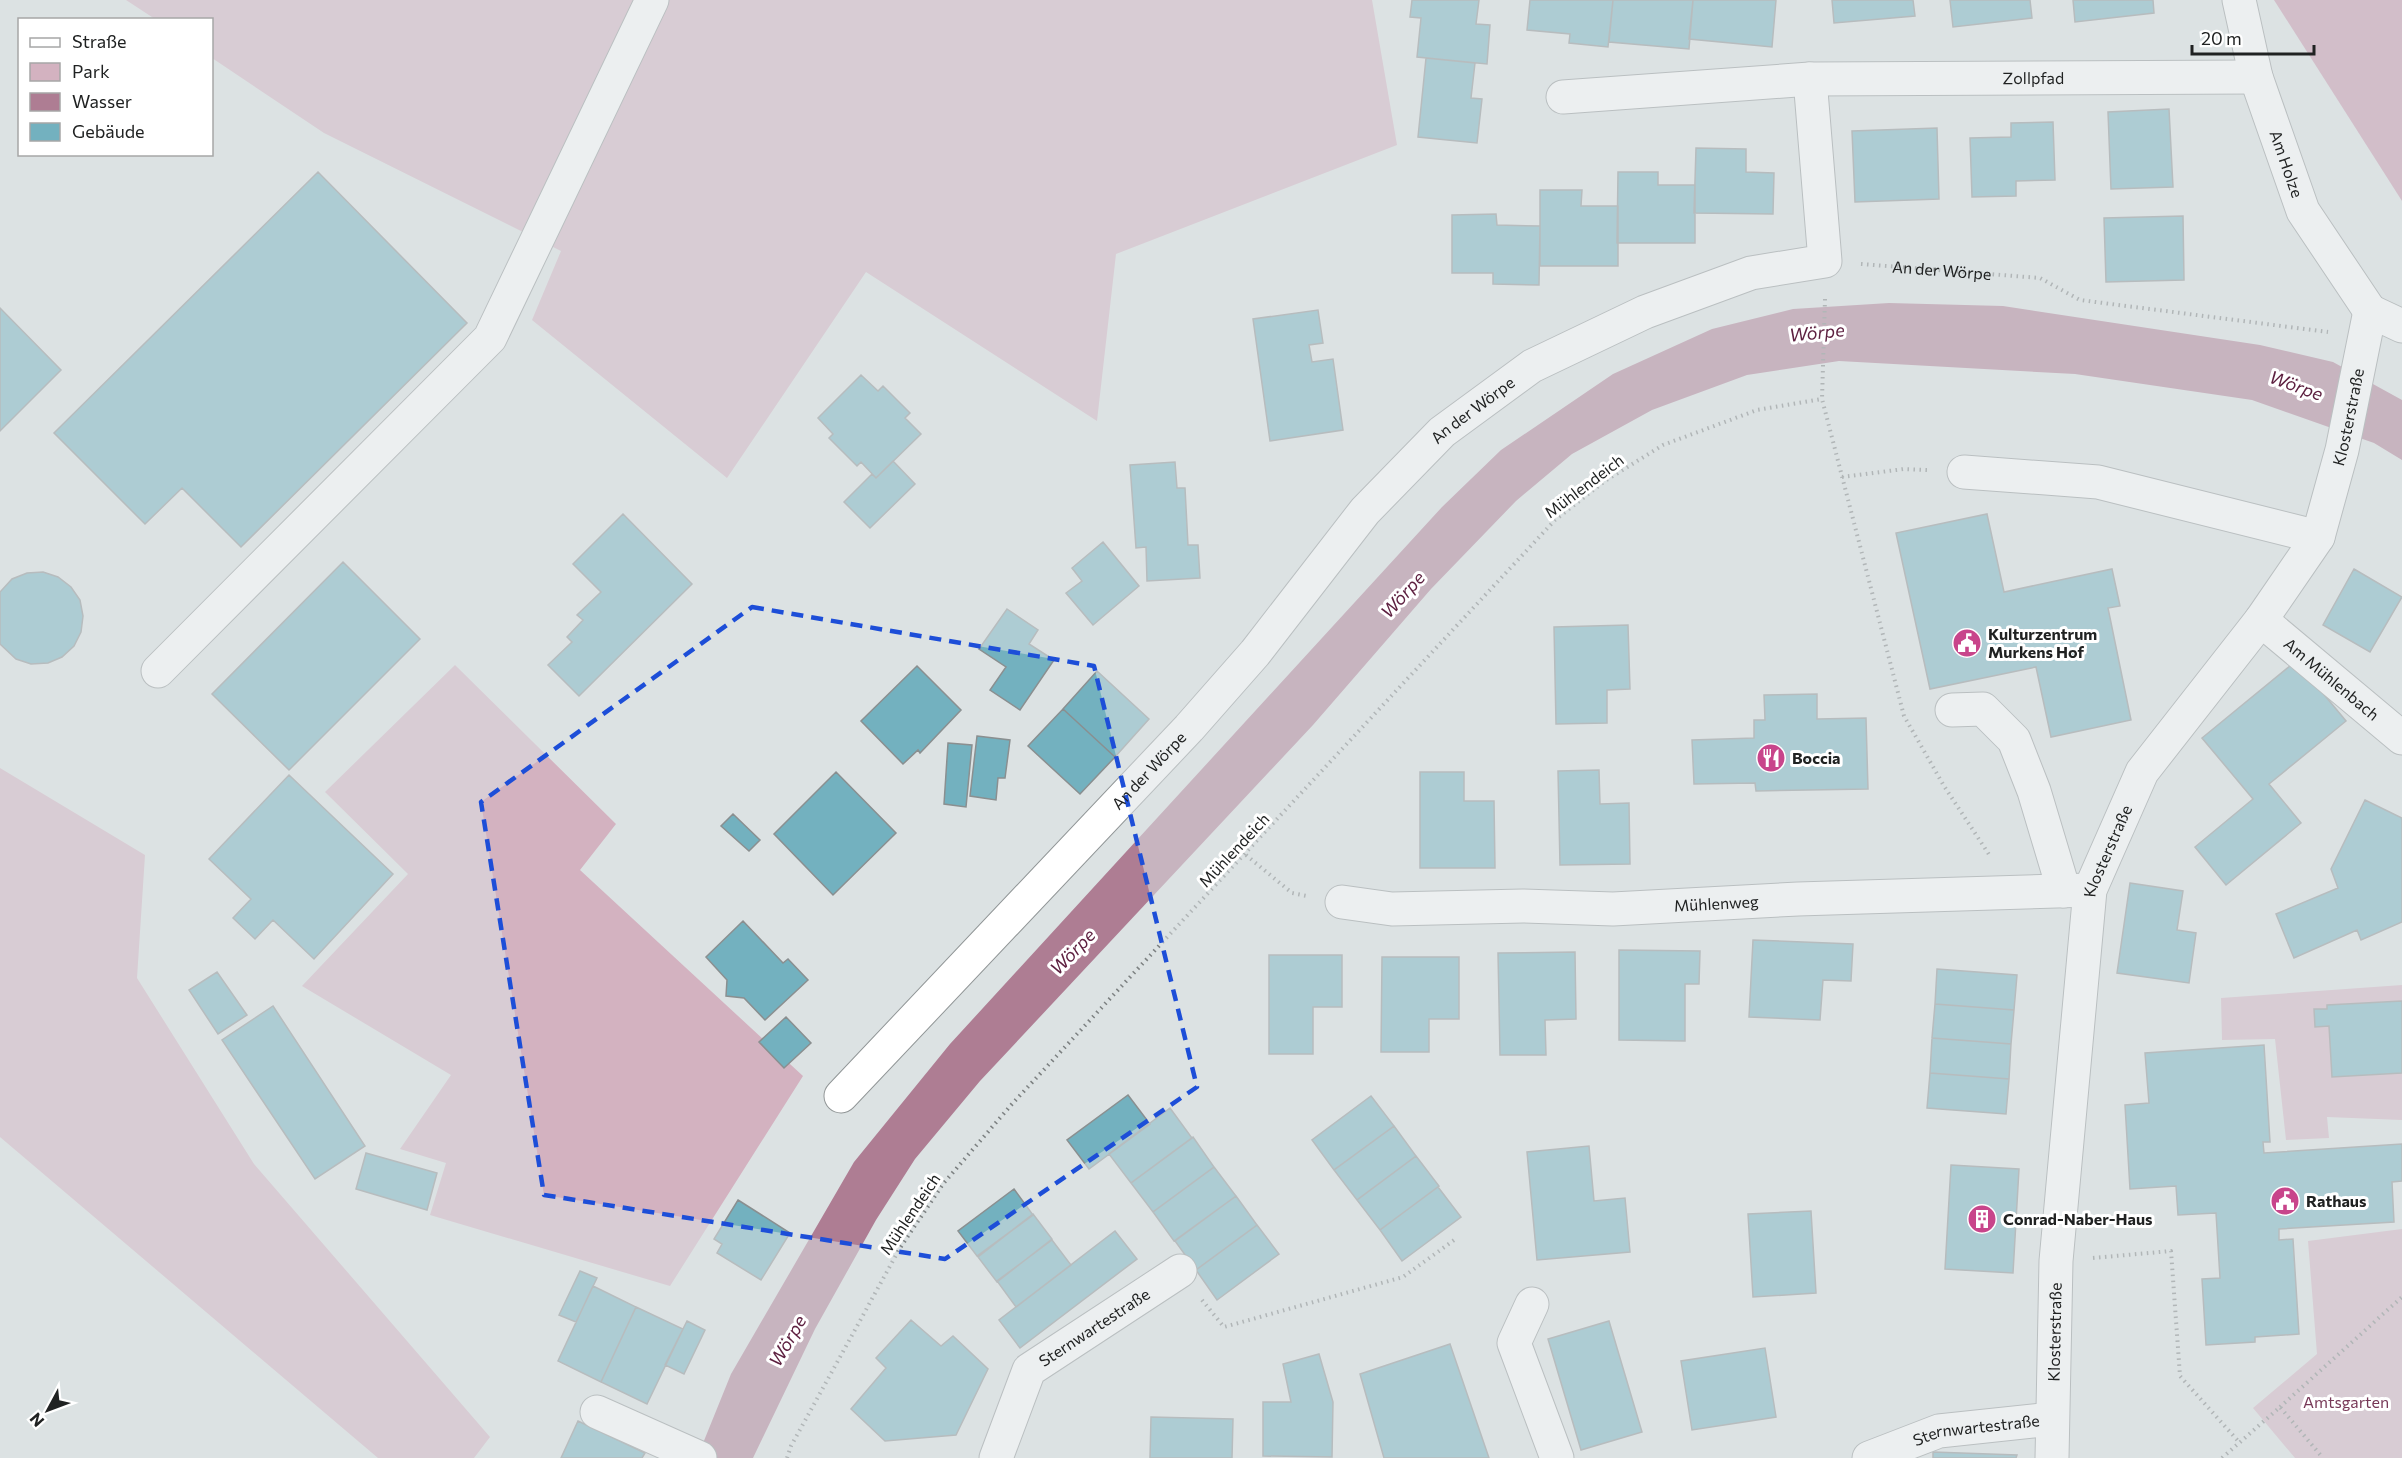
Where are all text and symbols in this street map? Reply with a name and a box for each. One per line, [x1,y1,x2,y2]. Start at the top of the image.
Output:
legend [18,18,213,156]
scale bar [2192,18,2314,56]
text: 20 m [2201,27,2242,49]
text: Straße [72,30,127,52]
text: Park [72,60,110,82]
street label: Zollpfad [2002,68,2064,87]
text: Wasser [72,90,132,112]
text: Gebäude [72,120,145,142]
street label: Am Holze [2266,128,2308,200]
street label: An der Wörpe [1891,256,1992,283]
water label: Wörpe [1788,318,1846,346]
water label: Wörpe [2267,365,2327,405]
street label: Klosterstraße [2328,367,2367,468]
street label: An der Wörpe [1426,372,1518,447]
street label: Mühlendeich [1540,450,1627,521]
water label: Wörpe [1376,566,1429,622]
place label: Kulturzentrum Murkens Hof [1988,624,2097,661]
public building icon: Kulturzentrum Murkens Hof [1951,627,1983,659]
street label: Am Mühlenbach [2280,633,2383,724]
street label: An der Wörpe [1107,727,1190,813]
restaurant icon: Boccia [1755,742,1787,774]
place label: Boccia [1792,748,1841,767]
street label: Klosterstraße [2079,802,2135,898]
street label: Mühlendeich [1195,809,1273,890]
street label: Mühlenweg [1674,891,1759,915]
water label: Wörpe [1045,923,1100,979]
street label: Mühlendeich [875,1169,944,1258]
public building icon: Rathaus [2269,1185,2301,1217]
place label: Rathaus [2306,1191,2366,1210]
building icon: Conrad-Naber-Haus [1966,1203,1998,1235]
place label: Conrad-Naber-Haus [2003,1209,2153,1228]
street label: Klosterstraße [2044,1282,2065,1382]
street label: Sternwartestraße [1035,1284,1153,1370]
water label: Wörpe [764,1311,811,1370]
north arrow [18,1380,78,1440]
park label: Amtsgarten [2303,1392,2389,1411]
text: N [25,1409,47,1431]
street label: Sternwartestraße [1910,1410,2041,1449]

